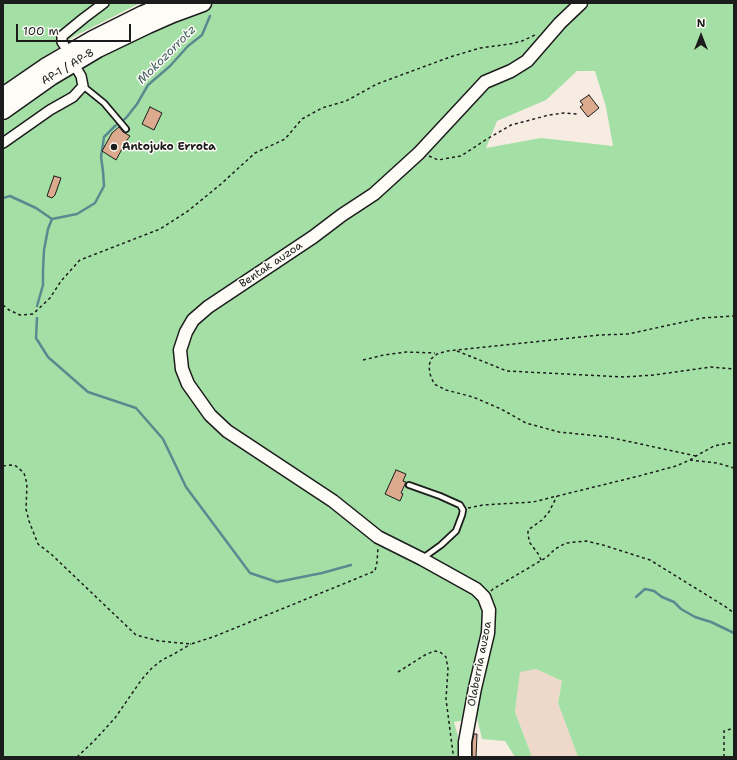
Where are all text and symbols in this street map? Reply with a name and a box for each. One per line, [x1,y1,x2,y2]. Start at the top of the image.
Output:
scale bar [18,16,133,42]
north arrow [681,16,721,56]
text: N [697,16,705,31]
text: 100 m [23,23,59,39]
water label: Mokozorrotz [135,23,199,87]
street label: AP-1 / AP-8 [39,46,97,88]
place label: Antojuko Errota [122,140,216,154]
marker: Antojuko Errota [109,142,119,152]
street label: Bentak auzoa [237,239,305,291]
street label: Olaberria auzoa [465,620,495,708]

